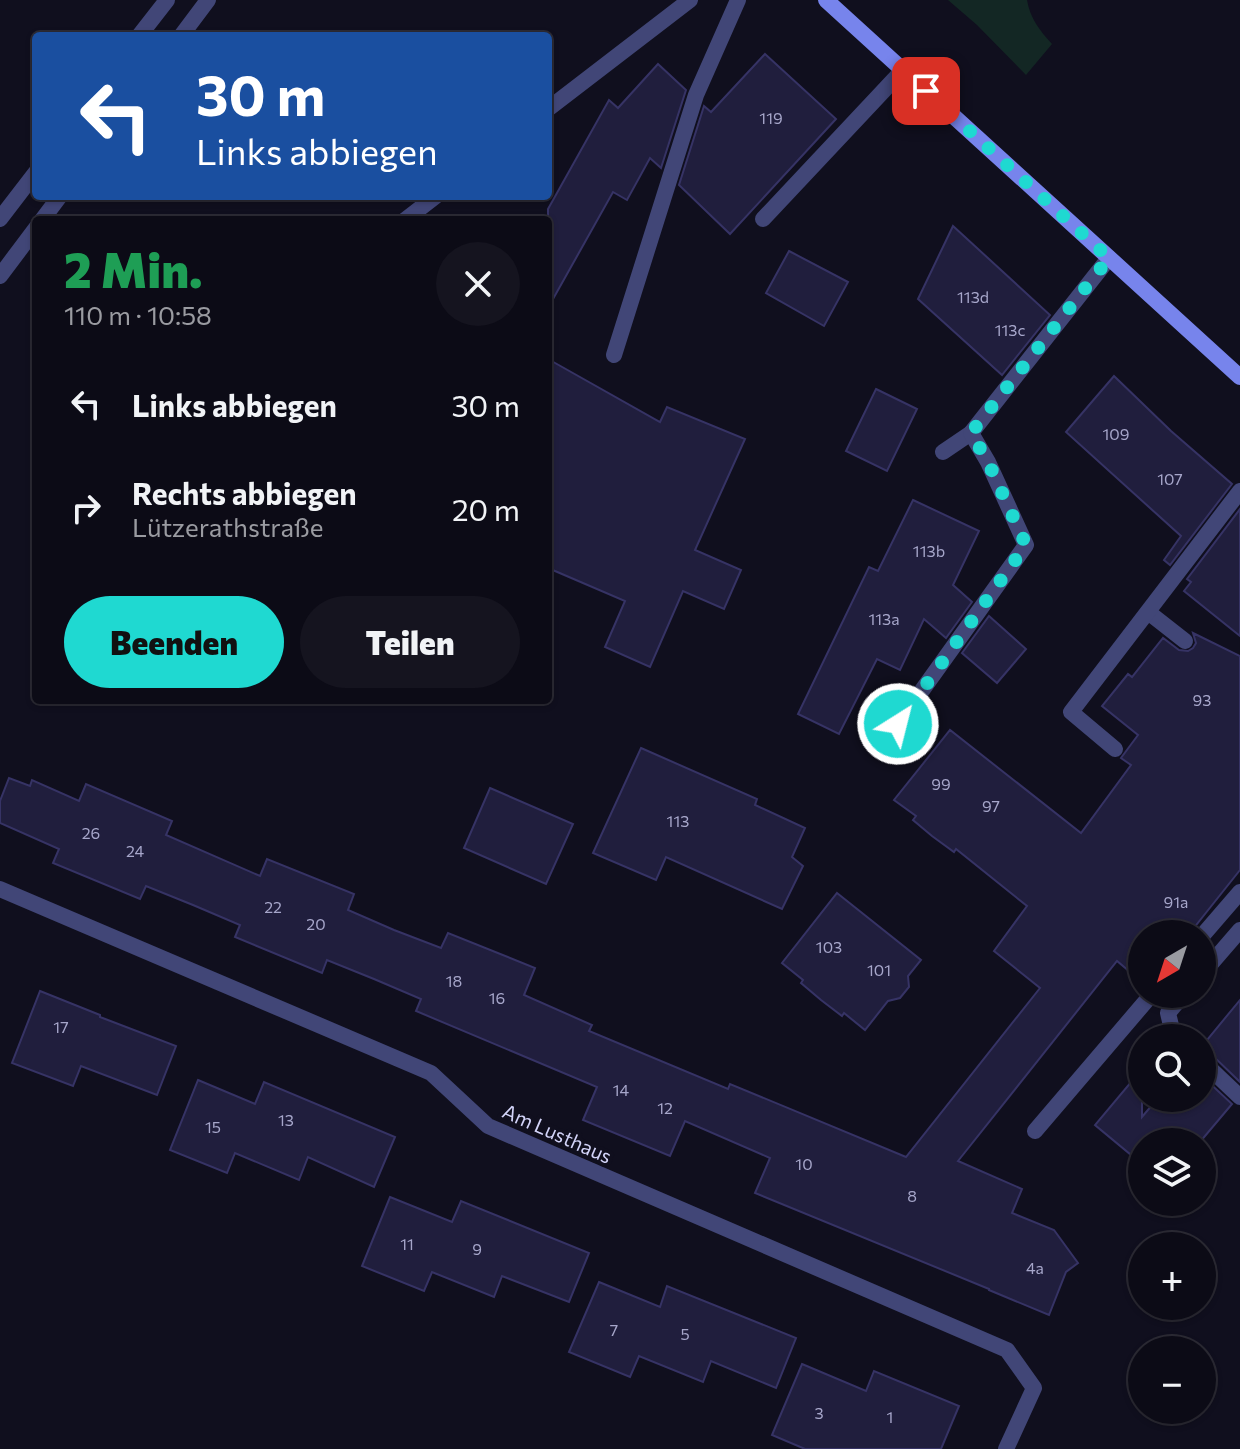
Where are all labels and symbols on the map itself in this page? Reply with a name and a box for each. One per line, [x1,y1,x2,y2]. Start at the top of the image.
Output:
pin [892,57,960,125]
house number: 119 [759,108,783,127]
house number: 113d [957,287,989,306]
house number: 113c [995,320,1025,339]
house number: 109 [1103,424,1130,443]
house number: 107 [1157,469,1183,488]
house number: 113b [913,541,945,560]
house number: 113a [868,609,900,628]
position arrow [856,682,940,766]
house number: 93 [1193,690,1211,709]
house number: 99 [931,774,951,793]
house number: 97 [982,796,1000,815]
house number: 113 [667,811,689,830]
house number: 26 [82,823,100,842]
house number: 24 [126,841,144,860]
house number: 91a [1164,892,1188,911]
house number: 22 [264,897,282,916]
house number: 20 [306,914,326,933]
north arrow [1128,920,1216,1008]
house number: 103 [816,937,842,956]
house number: 101 [867,960,891,979]
house number: 18 [446,971,462,990]
house number: 16 [489,988,505,1007]
house number: 17 [53,1017,69,1036]
house number: 14 [613,1080,630,1099]
street label: Am Lusthaus [499,1098,616,1168]
house number: 12 [657,1098,673,1117]
house number: 13 [278,1110,294,1129]
house number: 15 [205,1117,221,1136]
house number: 10 [795,1154,813,1173]
house number: 8 [907,1186,917,1205]
house number: 11 [400,1234,414,1253]
house number: 9 [472,1239,482,1258]
house number: 4a [1026,1258,1044,1277]
house number: 7 [610,1320,618,1339]
house number: 5 [680,1324,690,1343]
house number: 3 [814,1403,824,1422]
house number: 1 [887,1407,893,1426]

